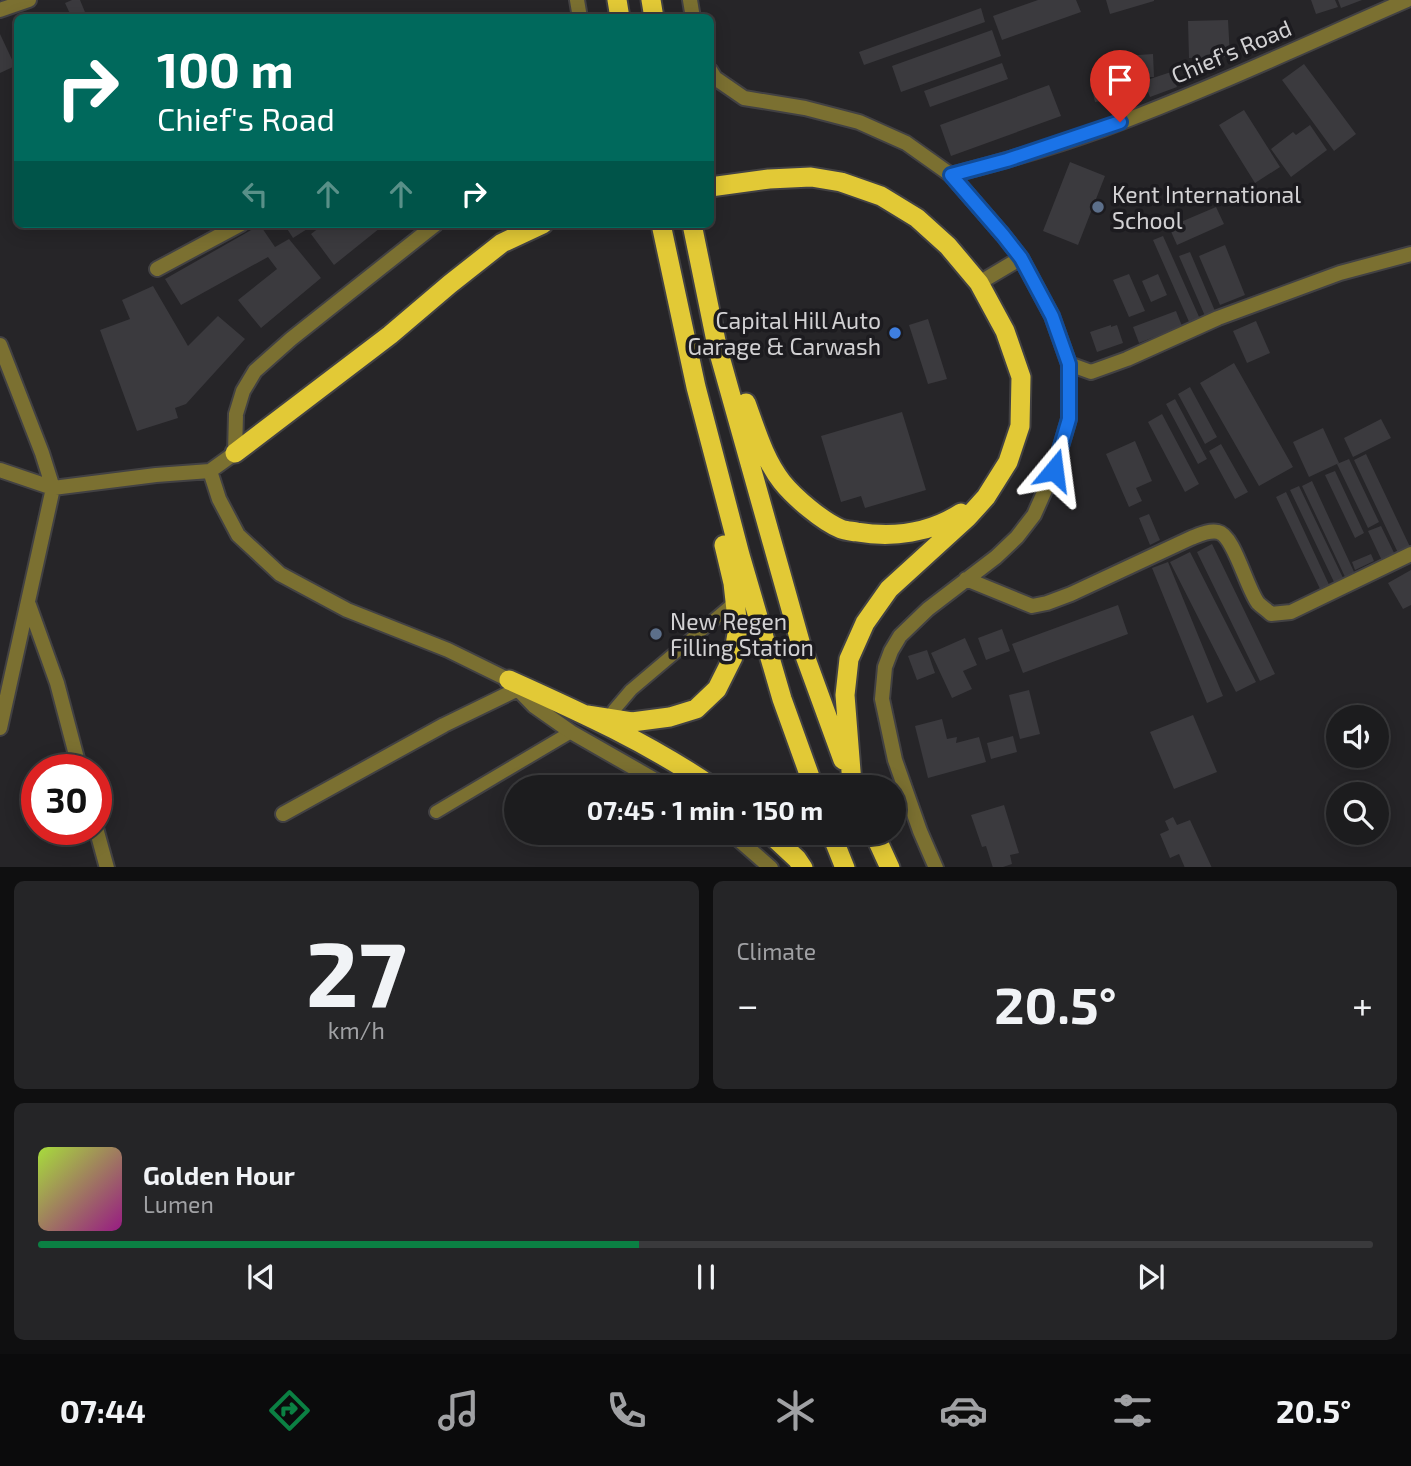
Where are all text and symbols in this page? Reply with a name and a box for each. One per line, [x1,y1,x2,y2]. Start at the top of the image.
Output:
street label: Chief's Road [1167,13,1295,89]
text: 100 m [157,39,294,98]
icon: right [42,42,133,133]
pin [1090,50,1150,122]
icon: arrive [1101,61,1139,99]
text: Chief's Road [157,99,335,137]
icon: left [236,175,274,213]
icon: ahead [309,175,347,213]
icon: ahead [382,175,420,213]
icon: right [455,175,493,213]
place label: Kent International School [1112,180,1301,234]
marker: Kent International School [1090,199,1106,215]
place label: Capital Hill Auto Garage & Carwash [687,306,881,360]
marker: Capital Hill Auto Garage & Carwash [887,325,903,341]
position arrow [1017,433,1091,507]
place label: New Regen Filling Station [670,607,814,661]
marker: New Regen Filling Station [648,626,664,642]
map controls [1326,705,1389,845]
button: sound [1326,705,1389,768]
speed limit sign: 30 [21,754,112,845]
button: search [1326,782,1389,845]
text: 07:45 · 1 min · 150 m [587,794,823,825]
text: 27 [306,916,407,1025]
text: Climate [737,937,816,965]
text: 20.5° [994,972,1117,1034]
text: − [737,981,759,1027]
text: + [1352,981,1373,1027]
text: km/h [328,1016,385,1044]
text: Golden Hour [143,1159,295,1190]
text: Lumen [143,1190,214,1218]
icon: previous [242,1258,280,1296]
icon: pause [687,1258,725,1296]
icon: next [1132,1258,1170,1296]
icon: directions [265,1386,314,1435]
icon: music [434,1386,483,1435]
icon: phone [602,1386,651,1435]
icon: climate [771,1386,820,1435]
icon: car [939,1386,988,1435]
icon: filters [1108,1386,1157,1435]
text: 07:44 [60,1391,146,1429]
text: 20.5° [1276,1391,1351,1429]

